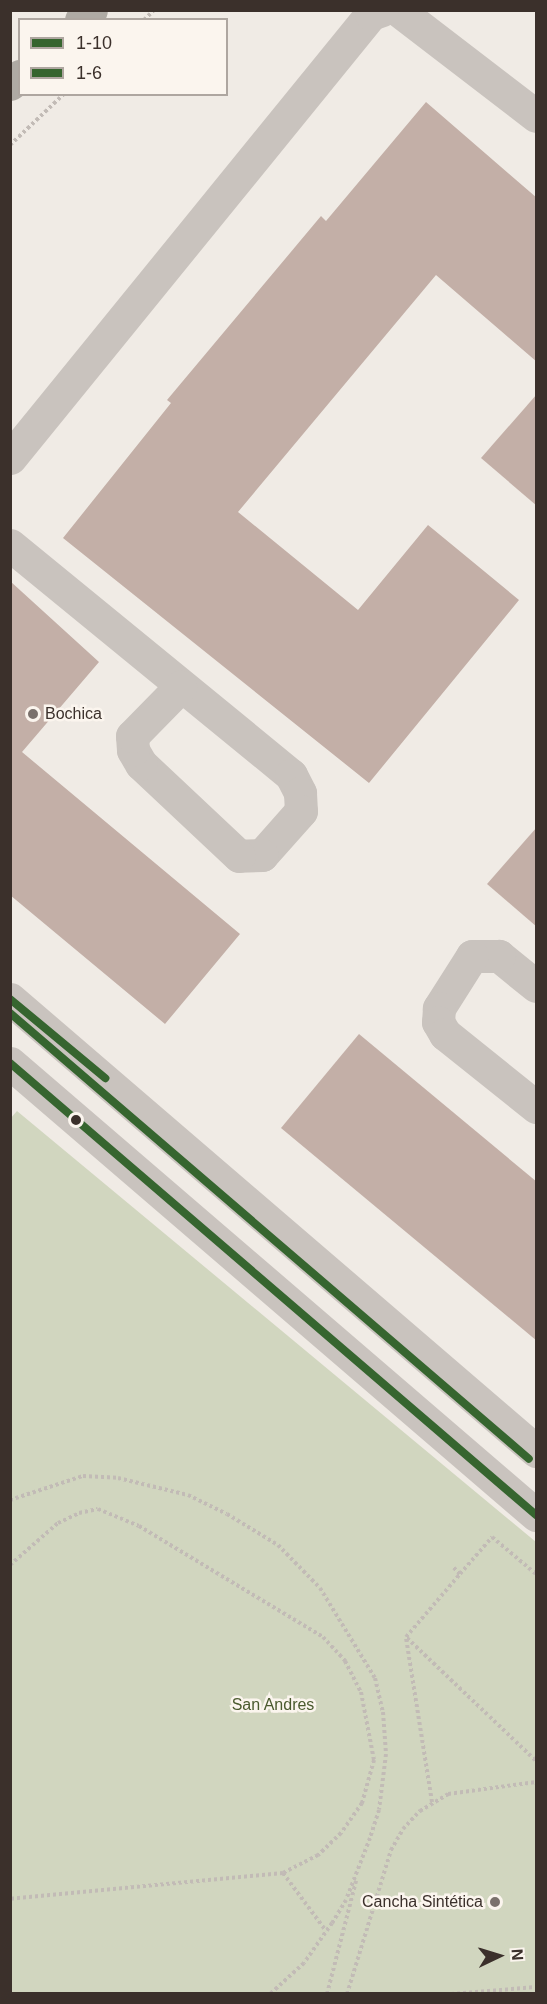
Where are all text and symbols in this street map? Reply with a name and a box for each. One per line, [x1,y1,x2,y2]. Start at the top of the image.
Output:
legend [18,18,228,96]
text: 1-10 [76,33,112,53]
text: 1-6 [76,63,102,83]
place label: Bochica [45,704,102,724]
marker: Bochica [26,707,40,721]
unlabelled marker [70,1114,82,1126]
park label: San Andres [231,1695,315,1715]
place label: Cancha Sintética [362,1892,483,1912]
marker: Cancha Sintética [488,1895,502,1909]
north arrow [469,1926,529,1986]
text: N [509,1948,526,1961]

